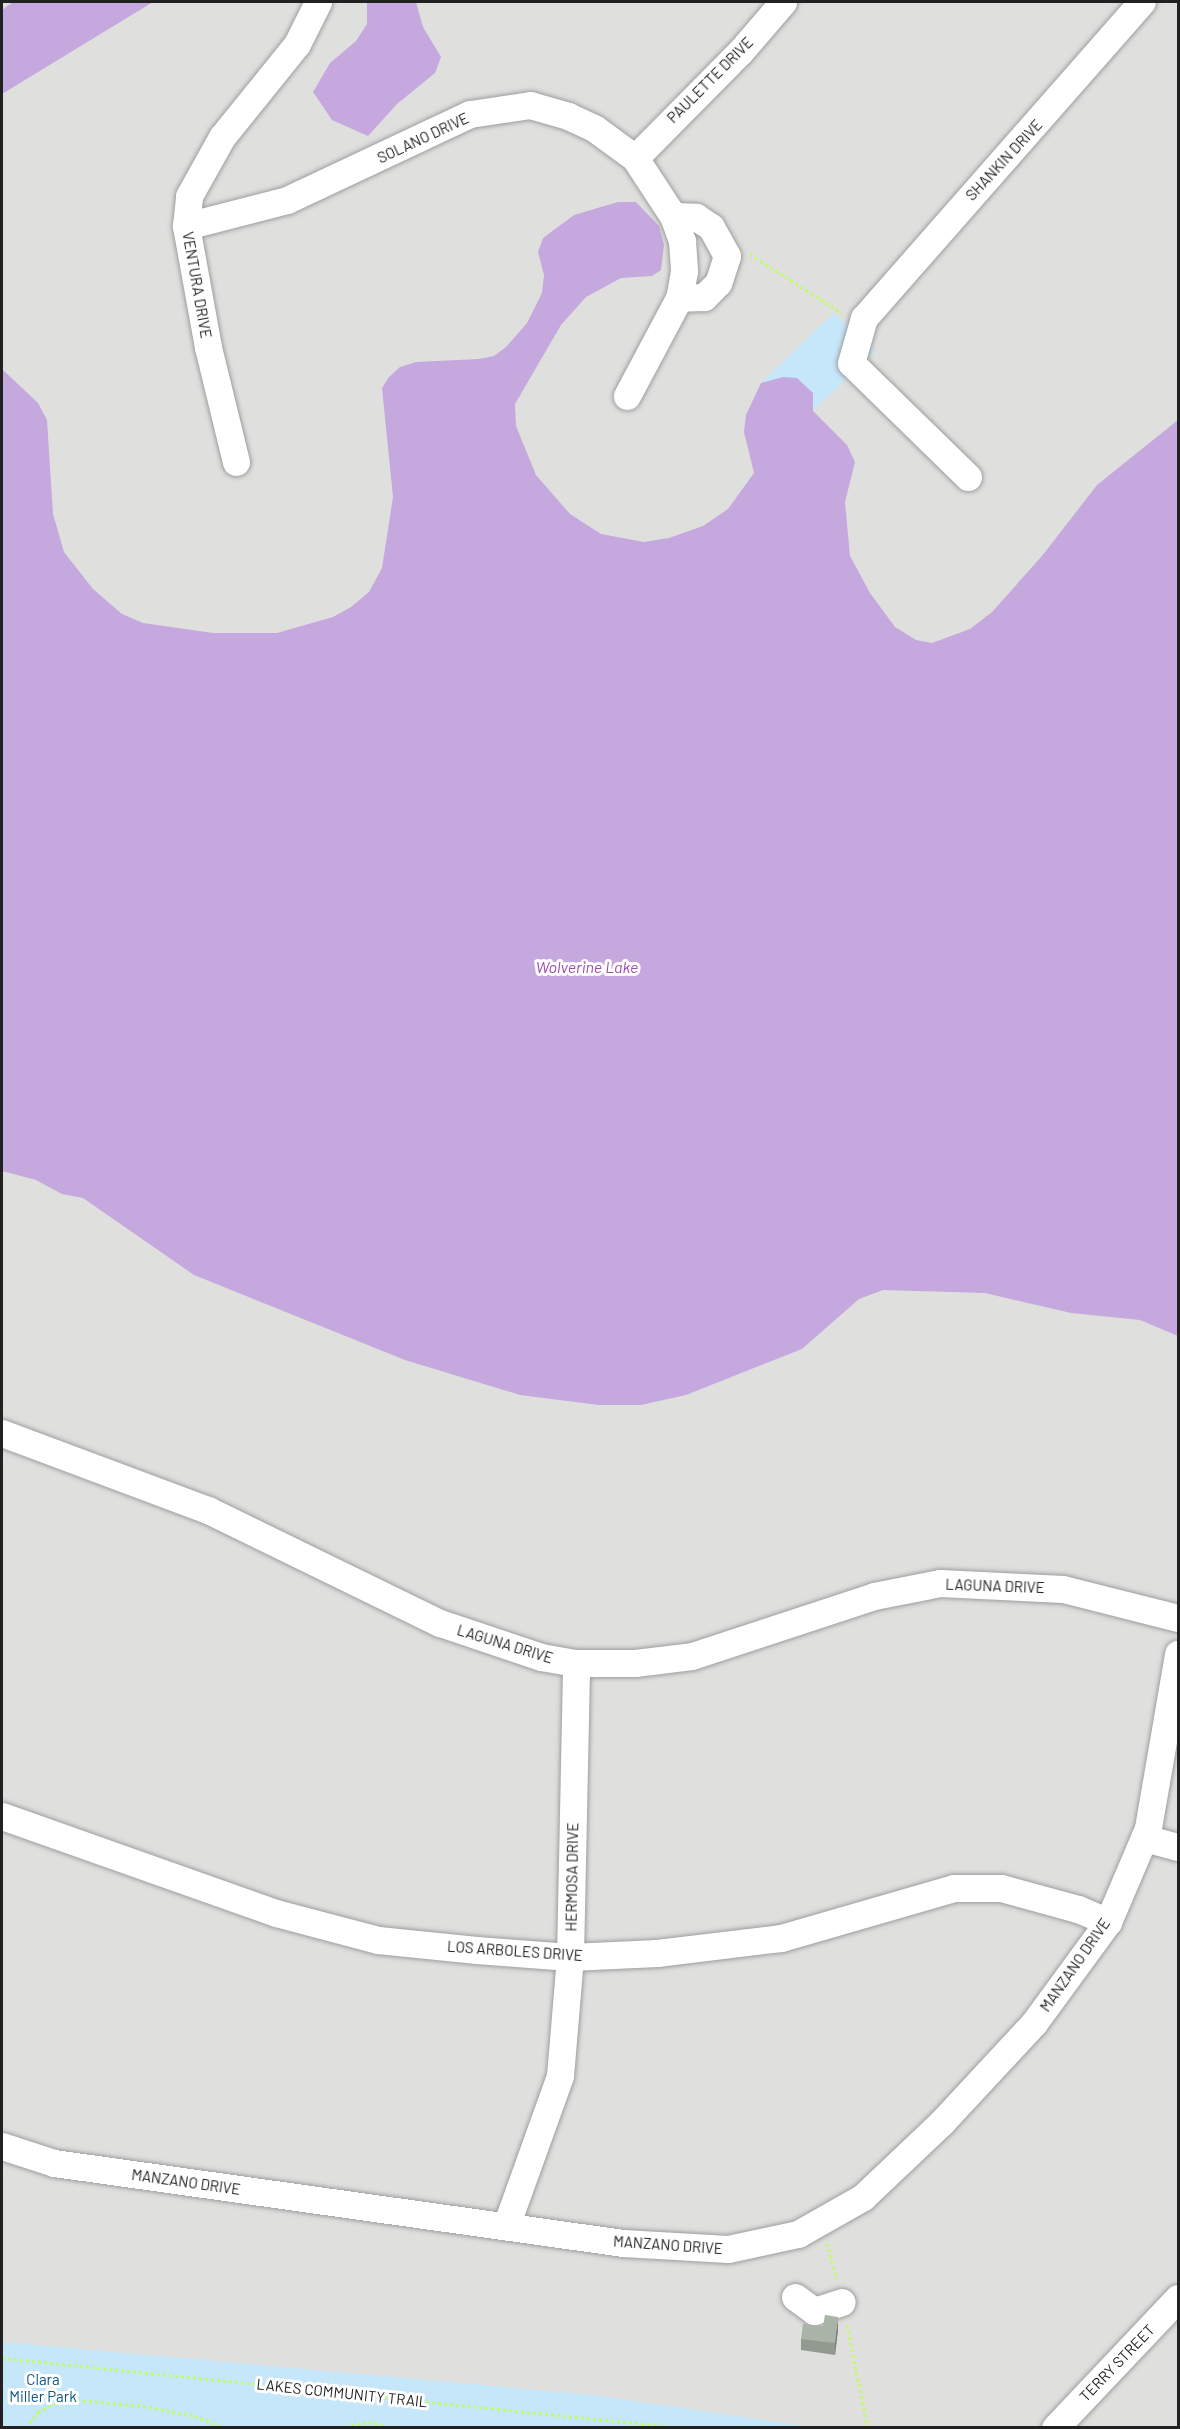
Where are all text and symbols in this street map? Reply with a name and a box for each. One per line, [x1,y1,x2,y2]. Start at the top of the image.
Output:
street label: PAULETTE DRIVE [663,33,757,127]
street label: SOLANO DRIVE [374,109,472,167]
street label: SHANKIN DRIVE [962,116,1046,204]
street label: VENTURA DRIVE [179,230,215,340]
water label: Wolverine Lake [536,957,638,977]
street label: LAGUNA DRIVE [945,1575,1045,1597]
street label: LAGUNA DRIVE [455,1621,555,1667]
street label: HERMOSA DRIVE [562,1822,582,1932]
street label: MANZANO DRIVE [1036,1915,1114,2015]
street label: LOS ARBOLES DRIVE [447,1937,583,1965]
street label: MANZANO DRIVE [130,2165,242,2199]
street label: MANZANO DRIVE [613,2232,723,2258]
street label: TERRY STREET [1076,2321,1158,2405]
park label: Clara Miller Park [9,2370,77,2405]
street label: LAKES COMMUNITY TRAIL [256,2375,428,2411]

